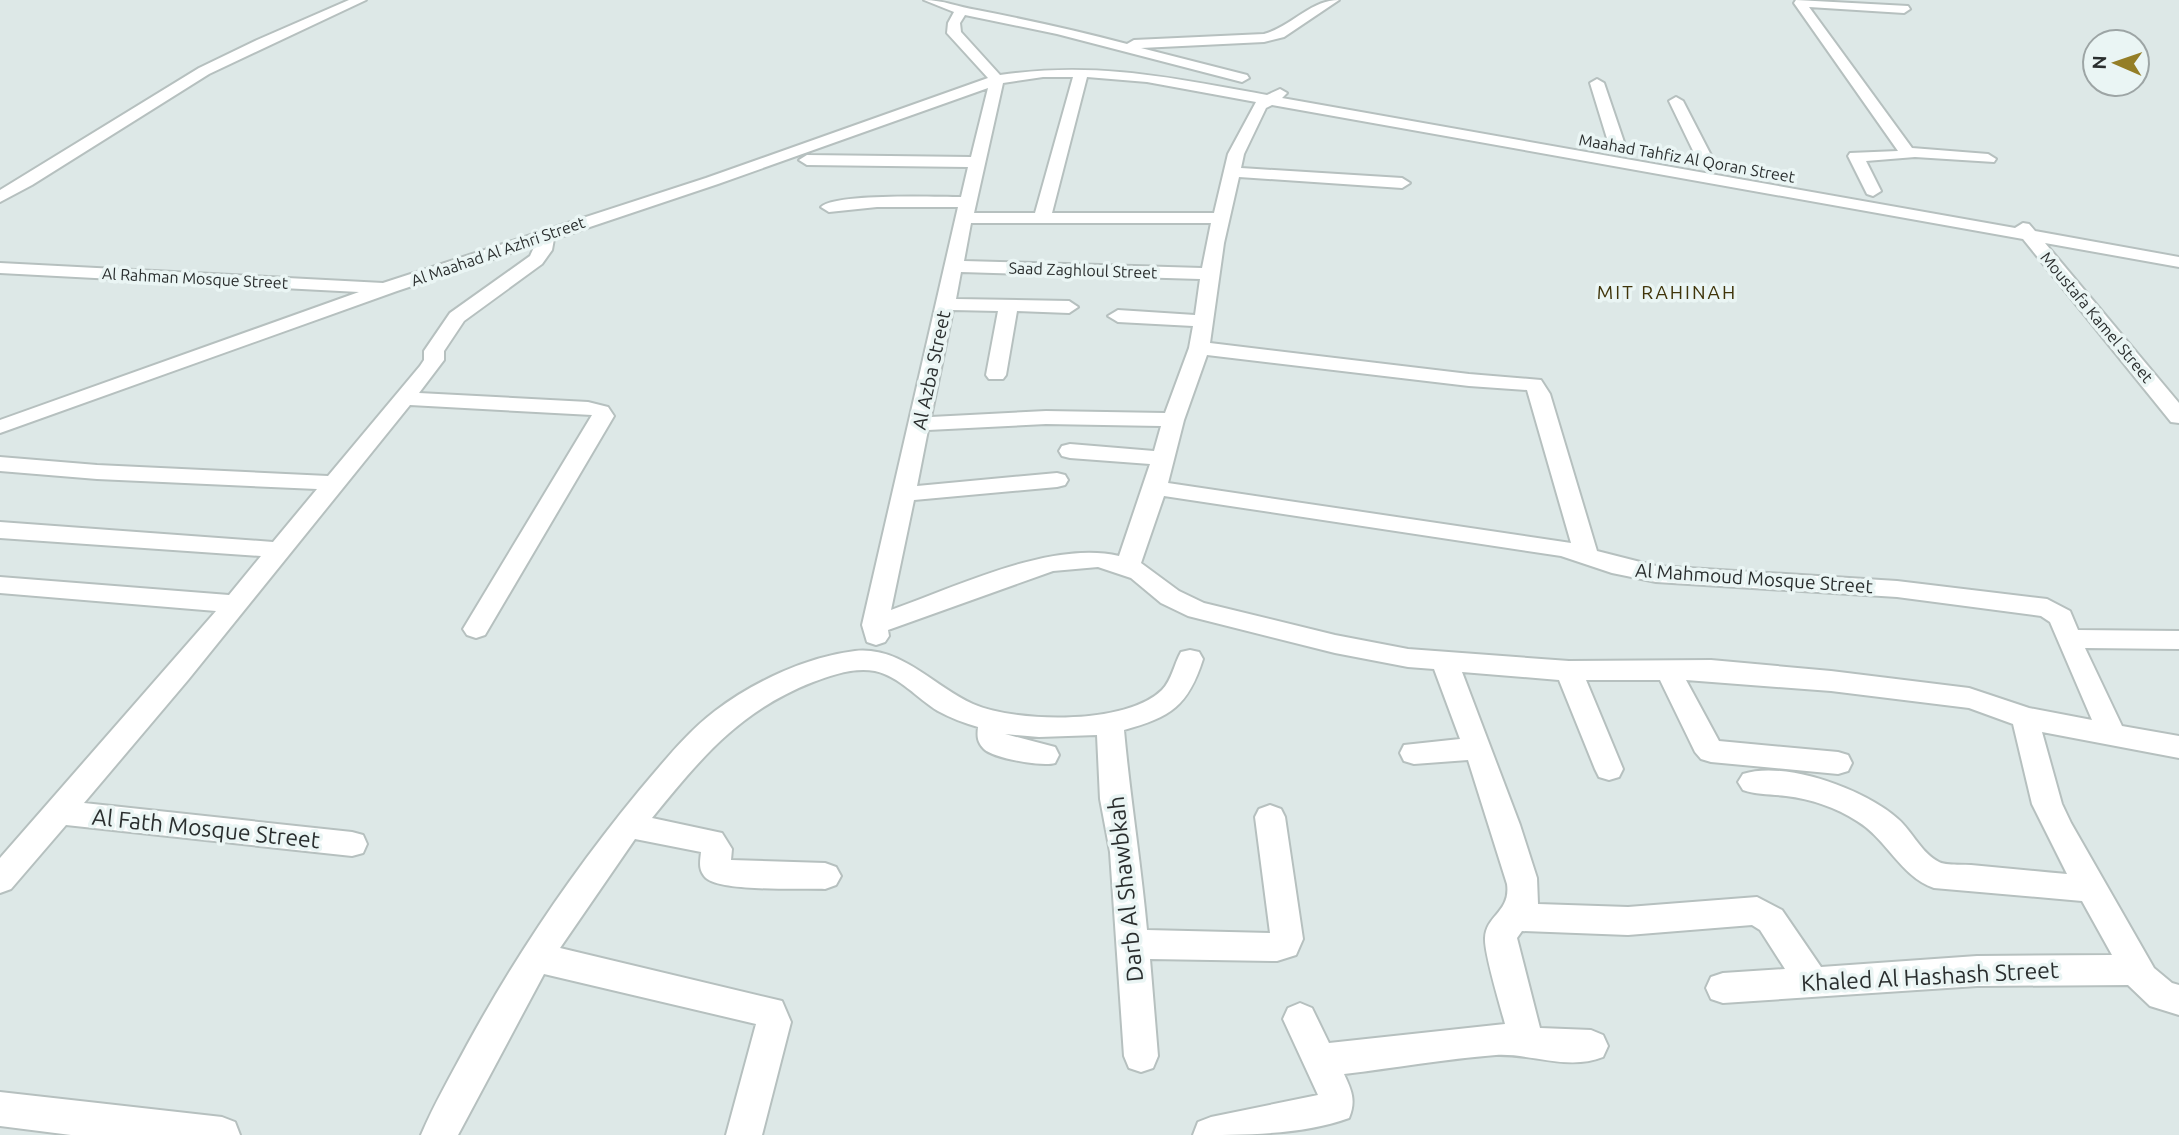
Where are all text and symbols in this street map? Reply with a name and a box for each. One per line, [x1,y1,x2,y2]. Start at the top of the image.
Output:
north arrow [2081,28,2151,98]
text: N [2088,55,2110,70]
street label: Maahad Tahfiz Al Qoran Street [1578,130,1797,186]
street label: Al Maahad Al Azhri Street [409,213,588,289]
street label: Moustafa Kamel Street [2037,248,2157,386]
street label: Saad Zaghloul Street [1008,258,1158,282]
street label: Al Rahman Mosque Street [102,264,289,292]
district label: MIT RAHINAH [1597,281,1737,303]
street label: Al Azba Street [908,308,954,432]
street label: Al Mahmoud Mosque Street [1634,559,1874,597]
street label: Darb Al Shawbkah [1103,795,1147,983]
street label: Al Fath Mosque Street [91,804,321,852]
street label: Khaled Al Hashash Street [1800,957,2060,995]

